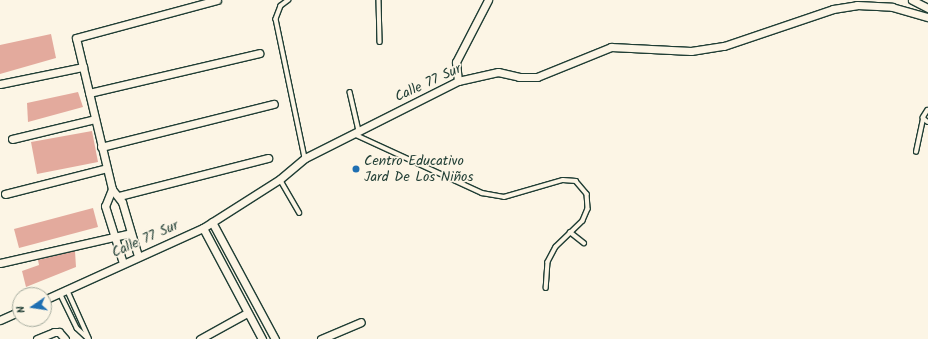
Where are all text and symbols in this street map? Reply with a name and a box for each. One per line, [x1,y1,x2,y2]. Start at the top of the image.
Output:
street label: Calle 77 Sur [392,60,464,106]
place label: Centro Educativo Jard De Los Niños [364,153,473,186]
marker: Centro Educativo Jard De Los Niños [351,164,361,174]
street label: Calle 77 Sur [109,217,181,261]
north arrow [12,287,52,327]
text: N [12,304,31,315]

